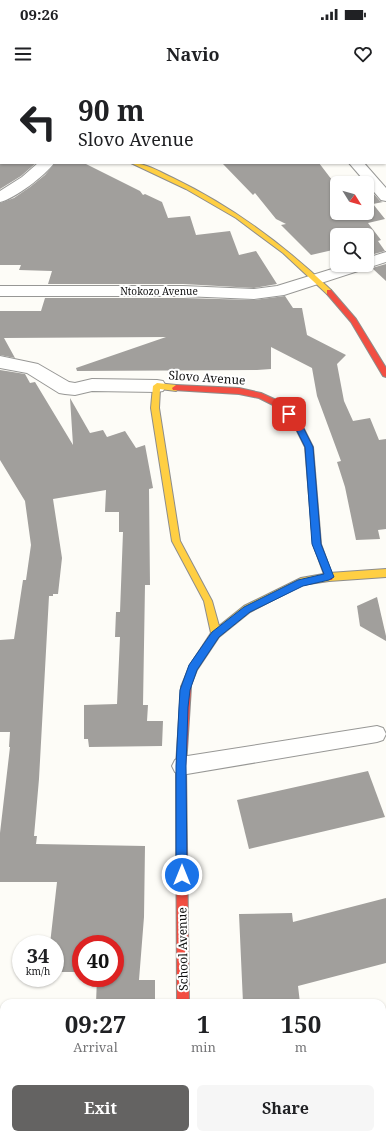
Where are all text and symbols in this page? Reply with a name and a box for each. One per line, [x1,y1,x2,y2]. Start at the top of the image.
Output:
text: 09:26 [20,4,58,24]
text: Navio [166,42,220,66]
icon: menu [12,43,34,65]
icon: heart [352,43,374,65]
text: 90 m [78,91,145,129]
icon: left [12,96,64,148]
text: Slovo Avenue [78,127,194,151]
north arrow [330,176,374,220]
map controls [330,176,374,272]
button: search [330,228,374,272]
street label: Ntokozo Avenue [120,284,198,298]
street label: Slovo Avenue [168,366,246,389]
pin [272,397,306,431]
icon: arrive [278,403,300,425]
position arrow [161,854,203,896]
street label: School Avenue [173,907,192,991]
speed limit sign: 40 [72,935,124,987]
text: 34 [27,942,49,969]
text: km/h [26,964,50,978]
text: 09:27 [65,1007,126,1040]
text: 1 [197,1007,210,1040]
text: 150 [281,1007,321,1040]
text: Arrival [73,1038,118,1056]
text: min [191,1038,216,1056]
text: m [295,1038,307,1056]
button: Exit [12,1085,189,1131]
button: Share [197,1085,374,1131]

